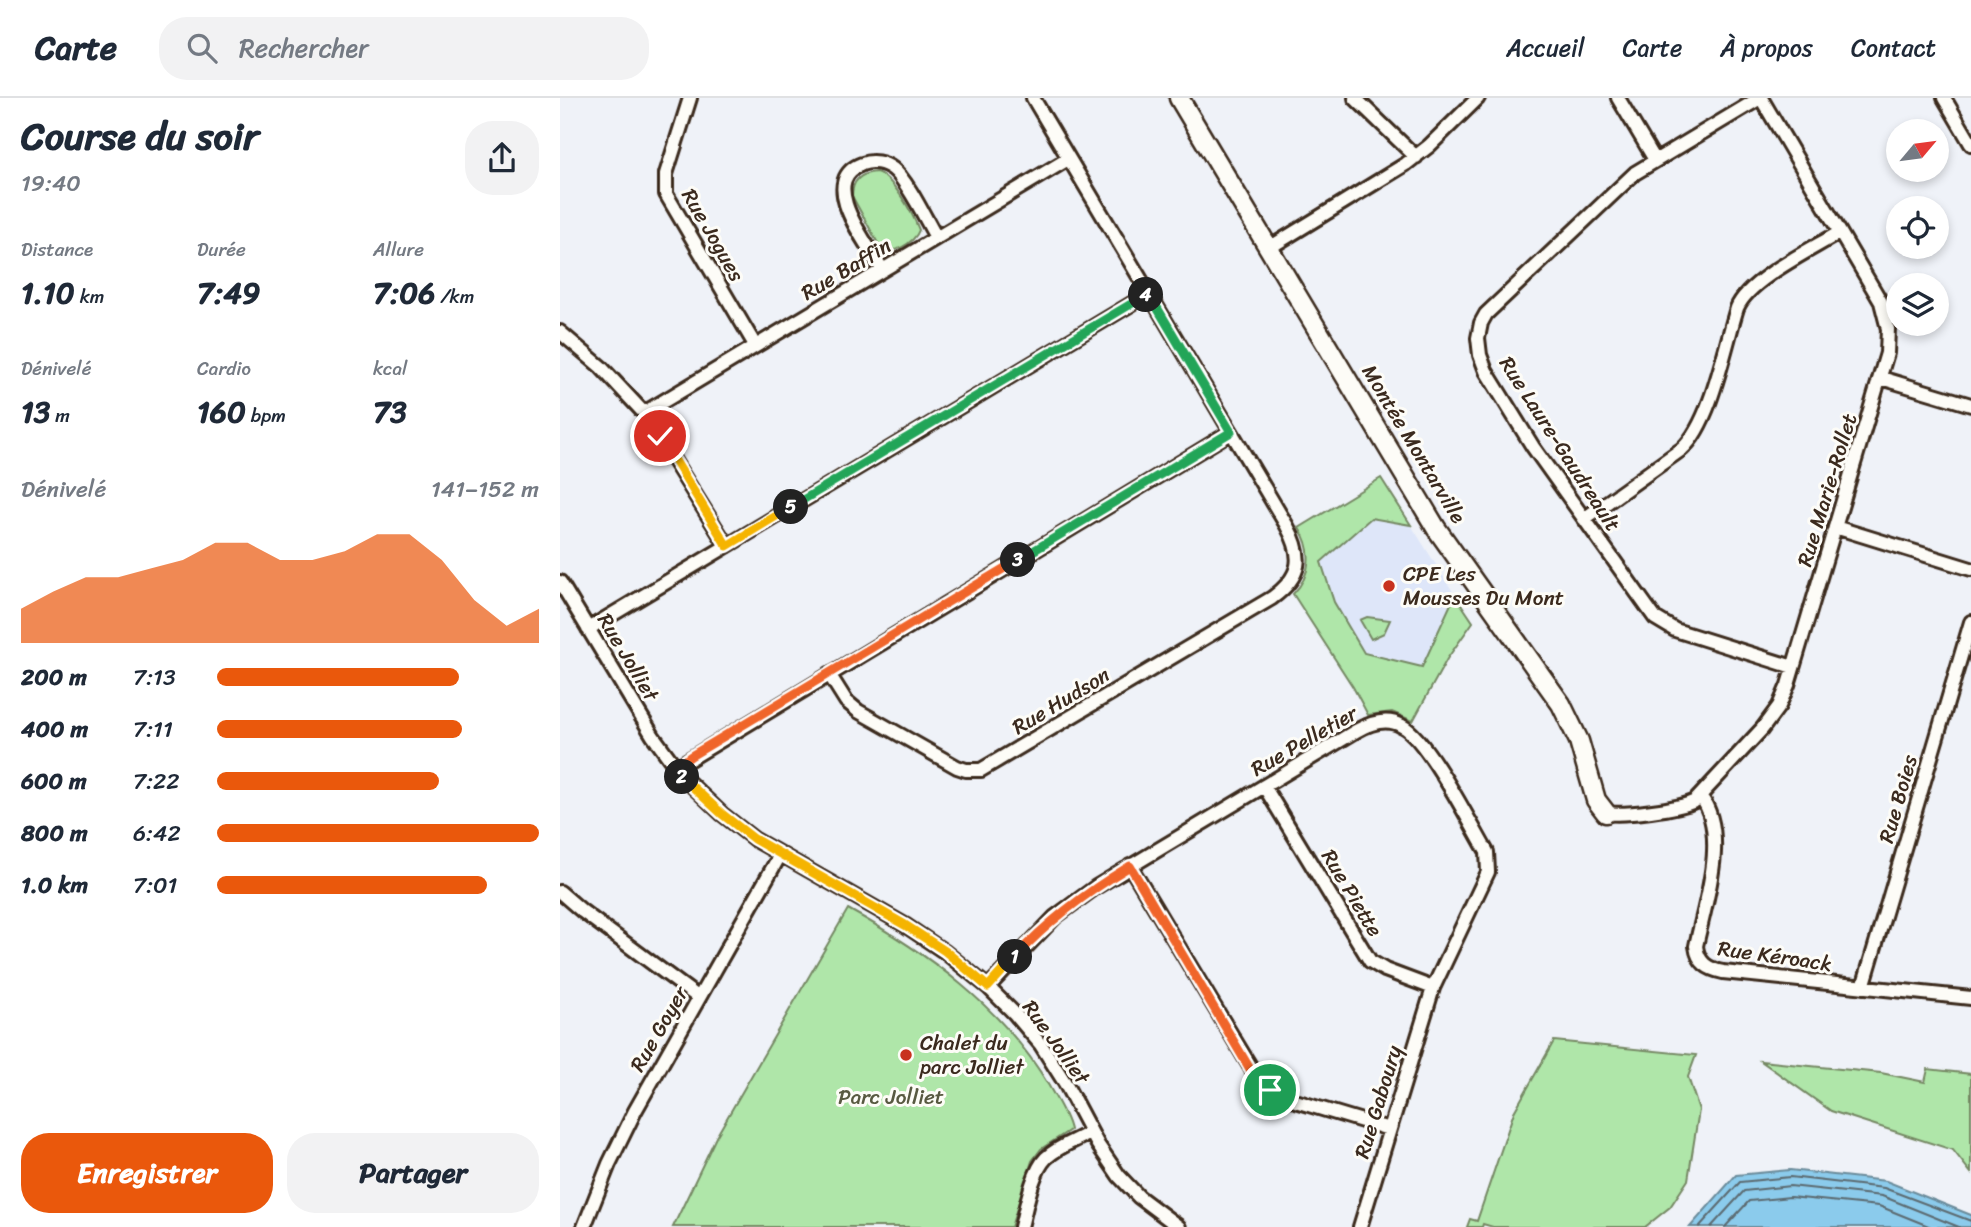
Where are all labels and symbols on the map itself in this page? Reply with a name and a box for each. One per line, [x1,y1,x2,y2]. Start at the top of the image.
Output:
north arrow [1886,119,1950,182]
street label: Rue Jogues [671,181,755,289]
street label: Rue Baffin [793,227,899,311]
pin: 4 [1128,278,1164,312]
street label: Rue Laure-Gaudreault [1489,348,1631,540]
street label: Montée Montarville [1351,357,1477,531]
pin [630,406,690,466]
street label: Rue Marie-Rollet [1786,409,1868,571]
pin: 5 [774,490,808,524]
pin: 3 [1000,542,1036,578]
place label: CPE Les Mousses Du Mont [1403,555,1564,617]
marker: CPE Les Mousses Du Mont [1381,578,1397,594]
street label: Rue Jolliet [587,605,670,710]
street label: Rue Hudson [1004,657,1118,745]
street label: Rue Pelletier [1243,694,1366,787]
street label: Rue Boies [1867,750,1929,848]
pin: 2 [664,760,700,794]
street label: Rue Piette [1311,842,1393,945]
street label: Rue Kéroack [1715,929,1835,983]
pin: 1 [998,940,1032,974]
street label: Rue Goyer [619,978,700,1079]
street label: Rue Jolliet [1012,991,1101,1094]
place label: Chalet du parc Jolliet [919,1024,1025,1086]
street label: Rue Gaboury [1343,1040,1413,1163]
marker: Chalet du parc Jolliet [898,1047,914,1063]
pin [1240,1060,1300,1120]
park label: Parc Jolliet [838,1078,944,1116]

